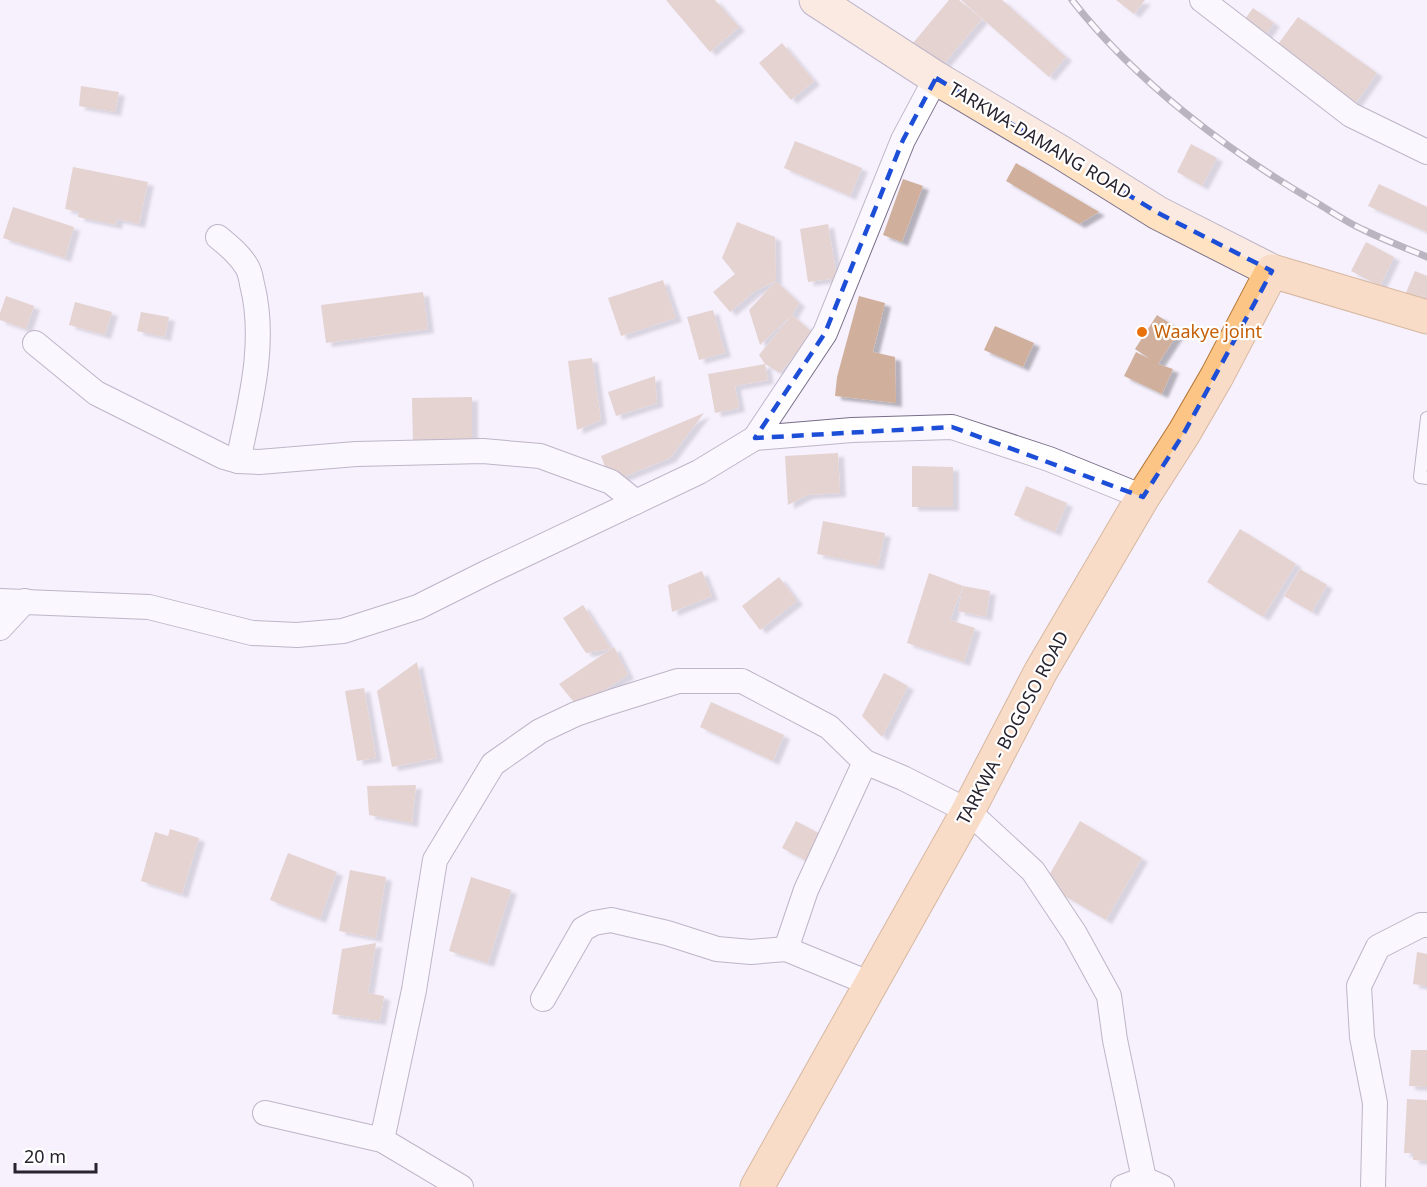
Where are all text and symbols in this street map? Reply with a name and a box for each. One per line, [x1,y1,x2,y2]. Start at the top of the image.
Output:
street label: TARKWA-DAMANG ROAD [945,76,1136,204]
place label: Waakye joint [1154,319,1263,343]
marker: Waakye joint [1135,325,1149,339]
street label: TARKWA - BOGOSO ROAD [951,626,1073,829]
scale bar [15,1136,96,1174]
text: 20 m [24,1144,66,1168]

